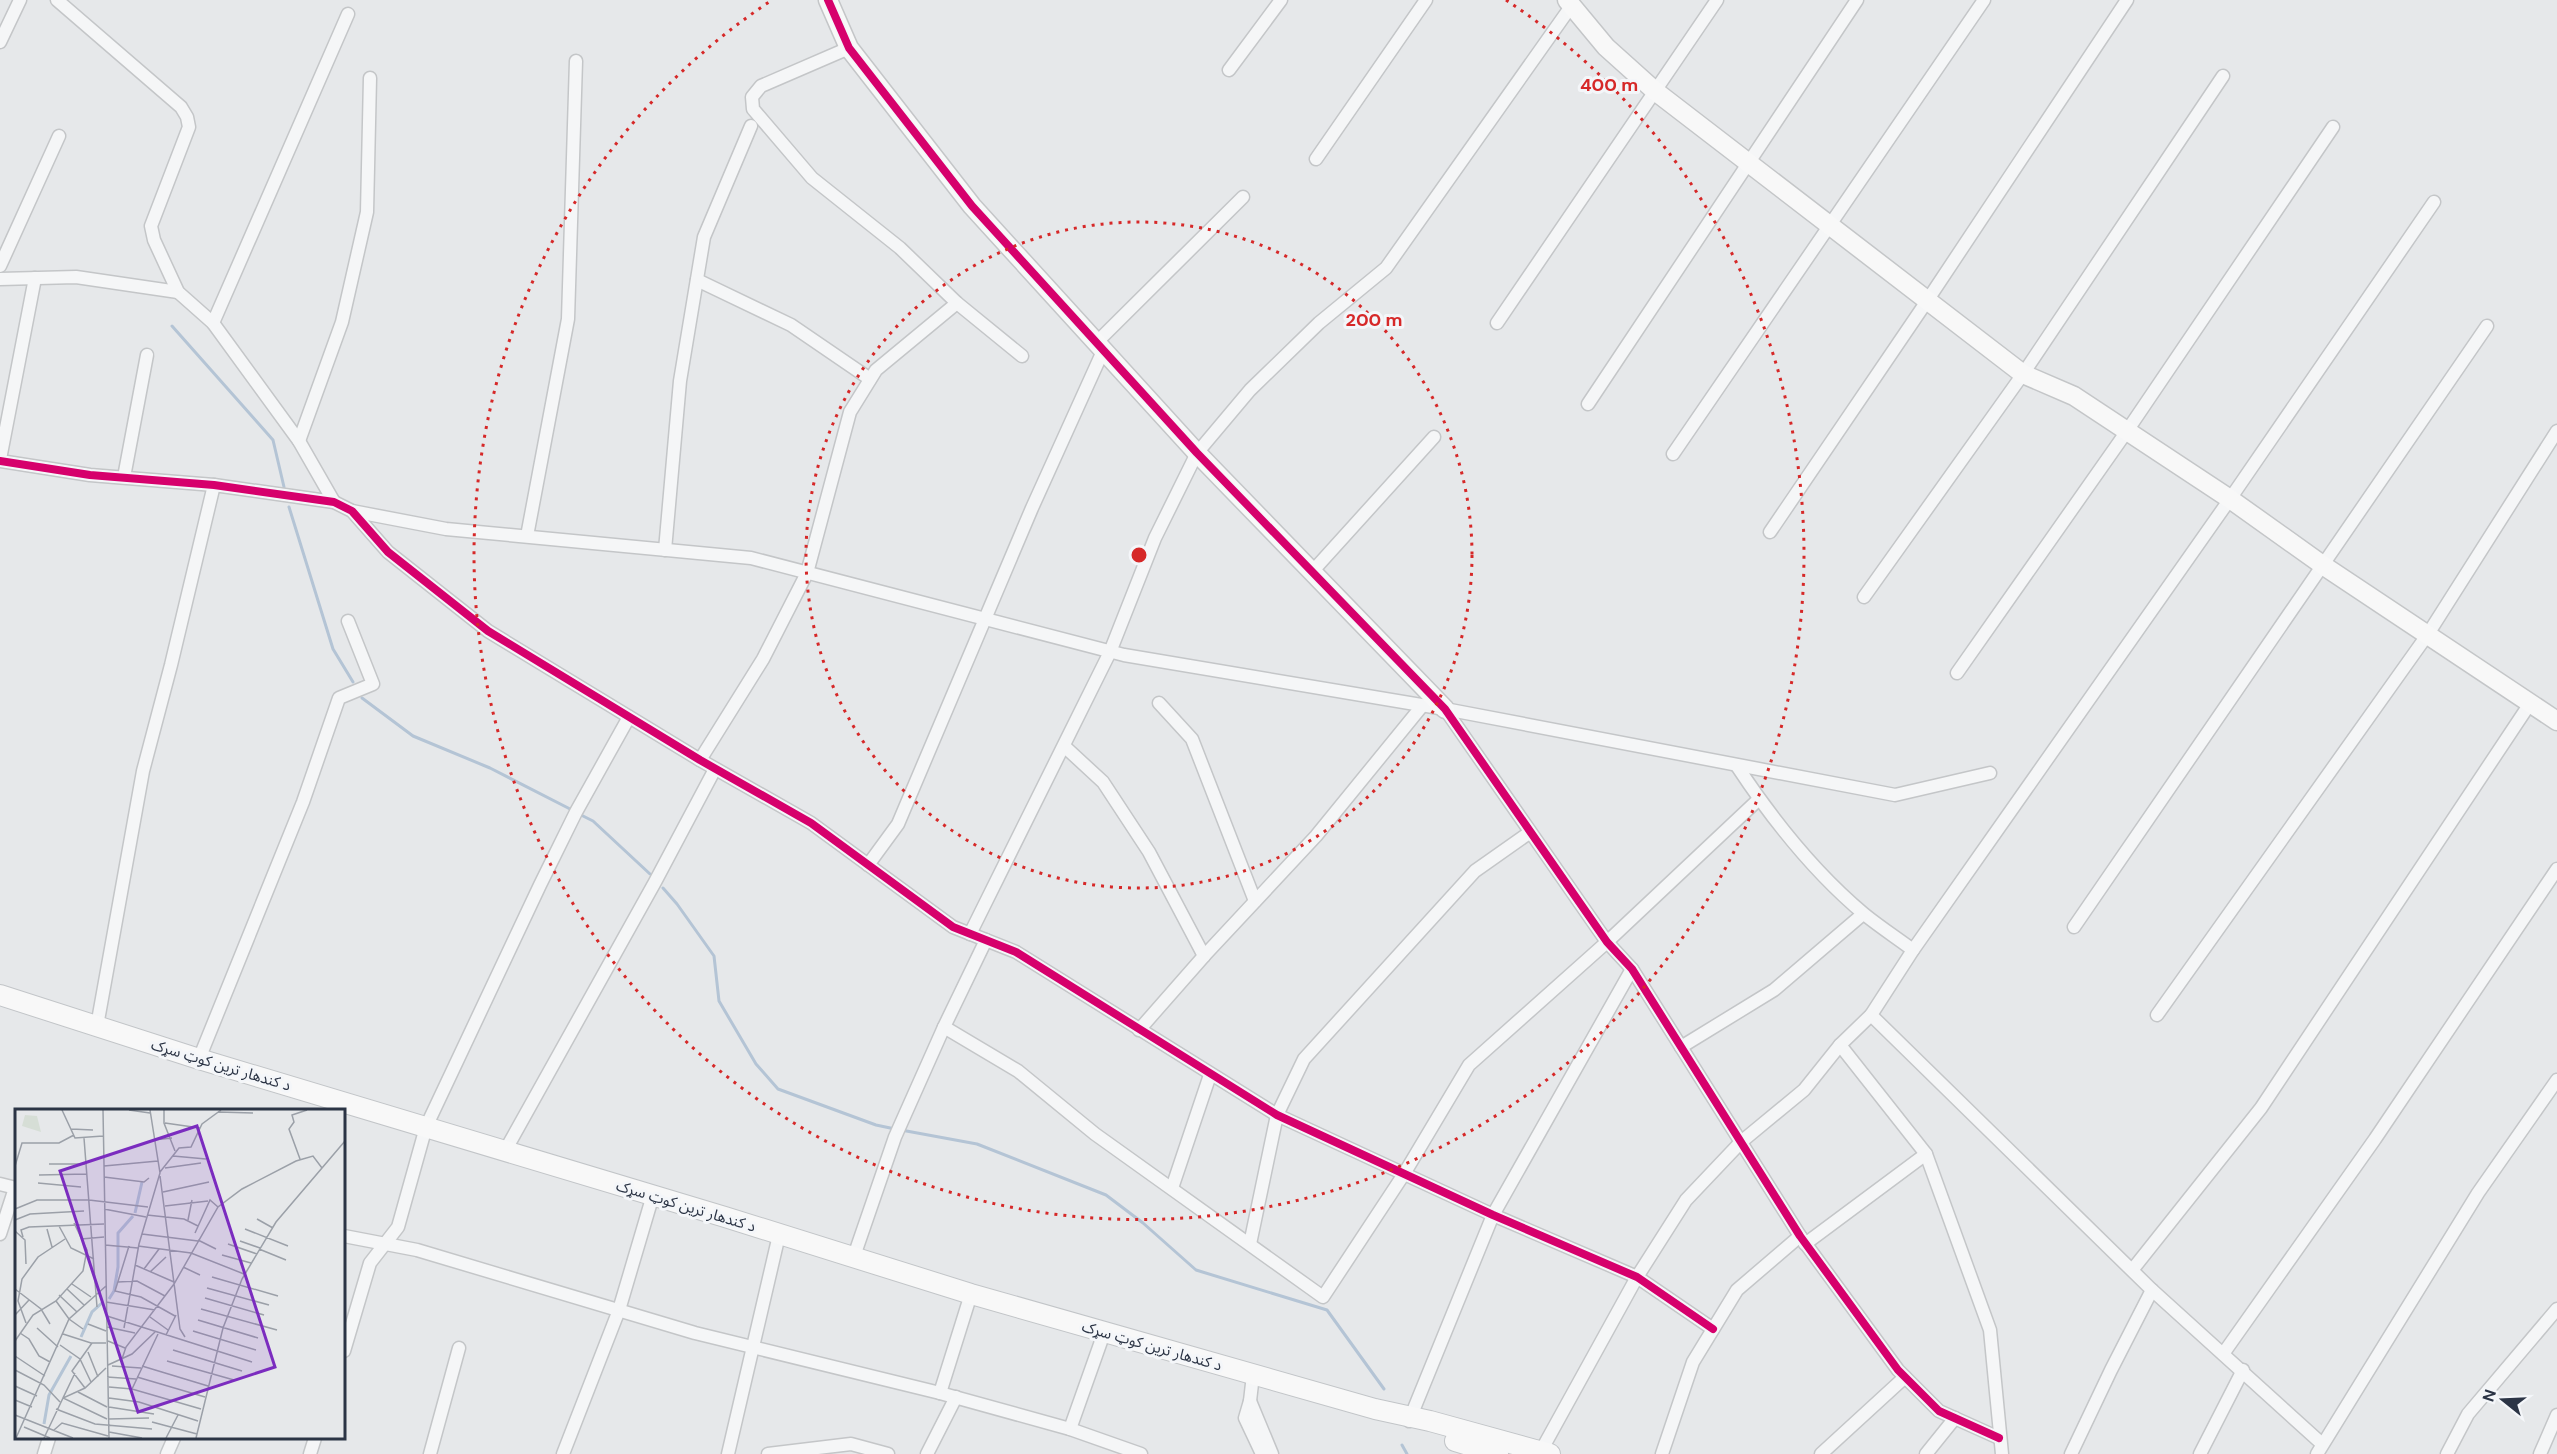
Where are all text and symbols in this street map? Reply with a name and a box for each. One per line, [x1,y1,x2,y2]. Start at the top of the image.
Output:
text: 400 m [1580,73,1638,97]
text: 200 m [1346,308,1402,332]
centre of rings [1129,545,1149,565]
street label: د کندهار ترين کوټ سړک [149,1034,293,1096]
inset map [15,1109,345,1439]
street label: د کندهار ترين کوټ سړک [614,1175,758,1237]
street label: د کندهار ترين کوټ سړک [1080,1316,1224,1376]
north arrow [2473,1370,2533,1430]
text: N [2477,1387,2501,1404]

